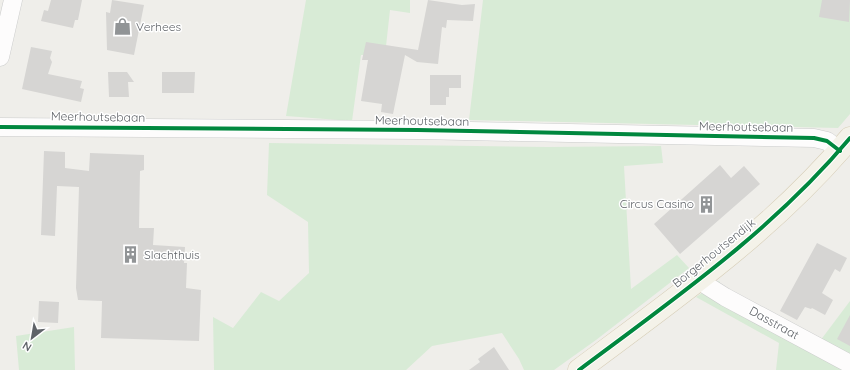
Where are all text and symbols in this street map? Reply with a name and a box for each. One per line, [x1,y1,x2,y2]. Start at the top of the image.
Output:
shop icon: Verhees [113,17,133,37]
place label: Verhees [136,19,181,34]
street label: Meerhoutsebaan [51,108,145,125]
street label: Meerhoutsebaan [375,112,469,129]
street label: Meerhoutsebaan [699,118,793,135]
building icon: Circus Casino [697,194,717,214]
place label: Circus Casino [620,196,694,211]
street label: Borgerhoutsendijk [669,215,758,291]
building icon: Slachthuis [121,245,141,265]
place label: Slachthuis [144,247,200,262]
street label: Dasstraat [747,303,802,342]
north arrow [12,318,52,358]
text: N [20,338,34,355]

